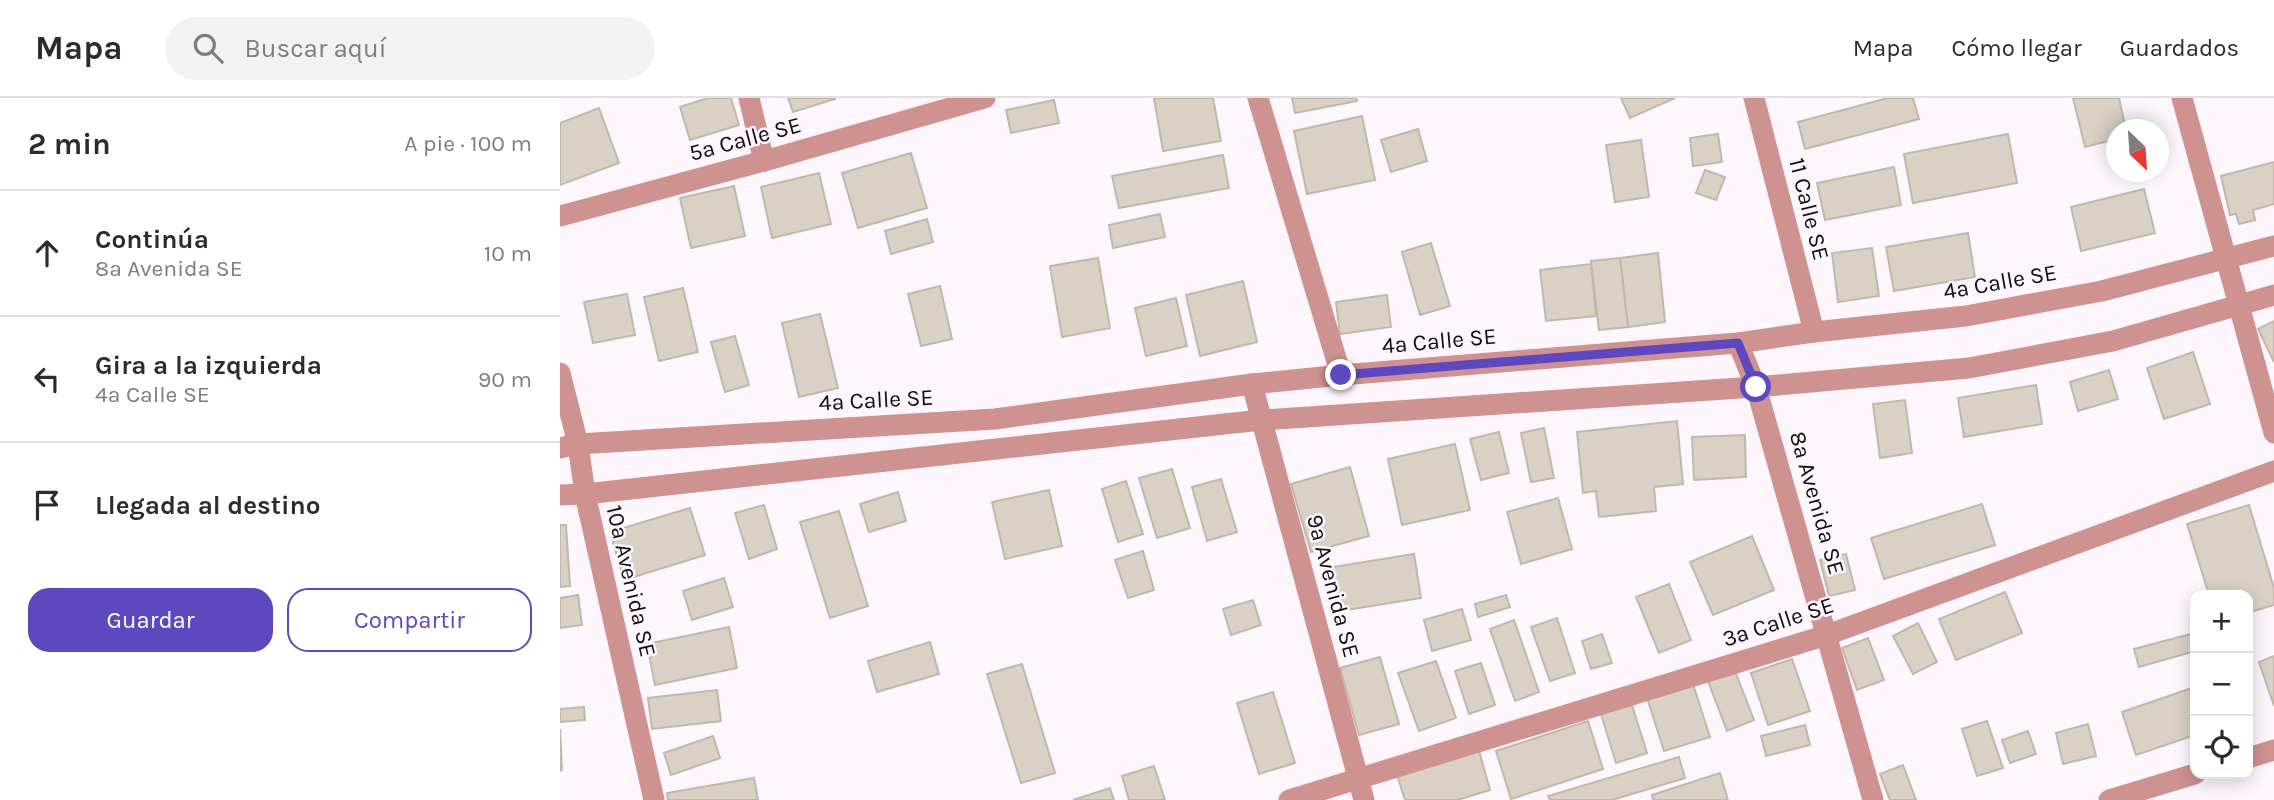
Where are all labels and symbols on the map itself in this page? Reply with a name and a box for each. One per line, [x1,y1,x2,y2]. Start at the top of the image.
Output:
street label: 5a Calle SE [686,111,804,167]
north arrow [2106,119,2169,182]
street label: 11 Calle SE [1783,155,1835,263]
street label: 4a Calle SE [1941,259,2059,305]
street label: 4a Calle SE [1381,323,1497,359]
route end [1325,359,1356,390]
route start [1740,371,1771,402]
street label: 4a Calle SE [818,384,934,416]
street label: 8a Avenida SE [1784,428,1850,578]
street label: 10a Avenida SE [600,503,662,659]
street label: 9a Avenida SE [1301,512,1365,660]
street label: 3a Calle SE [1719,591,1837,653]

